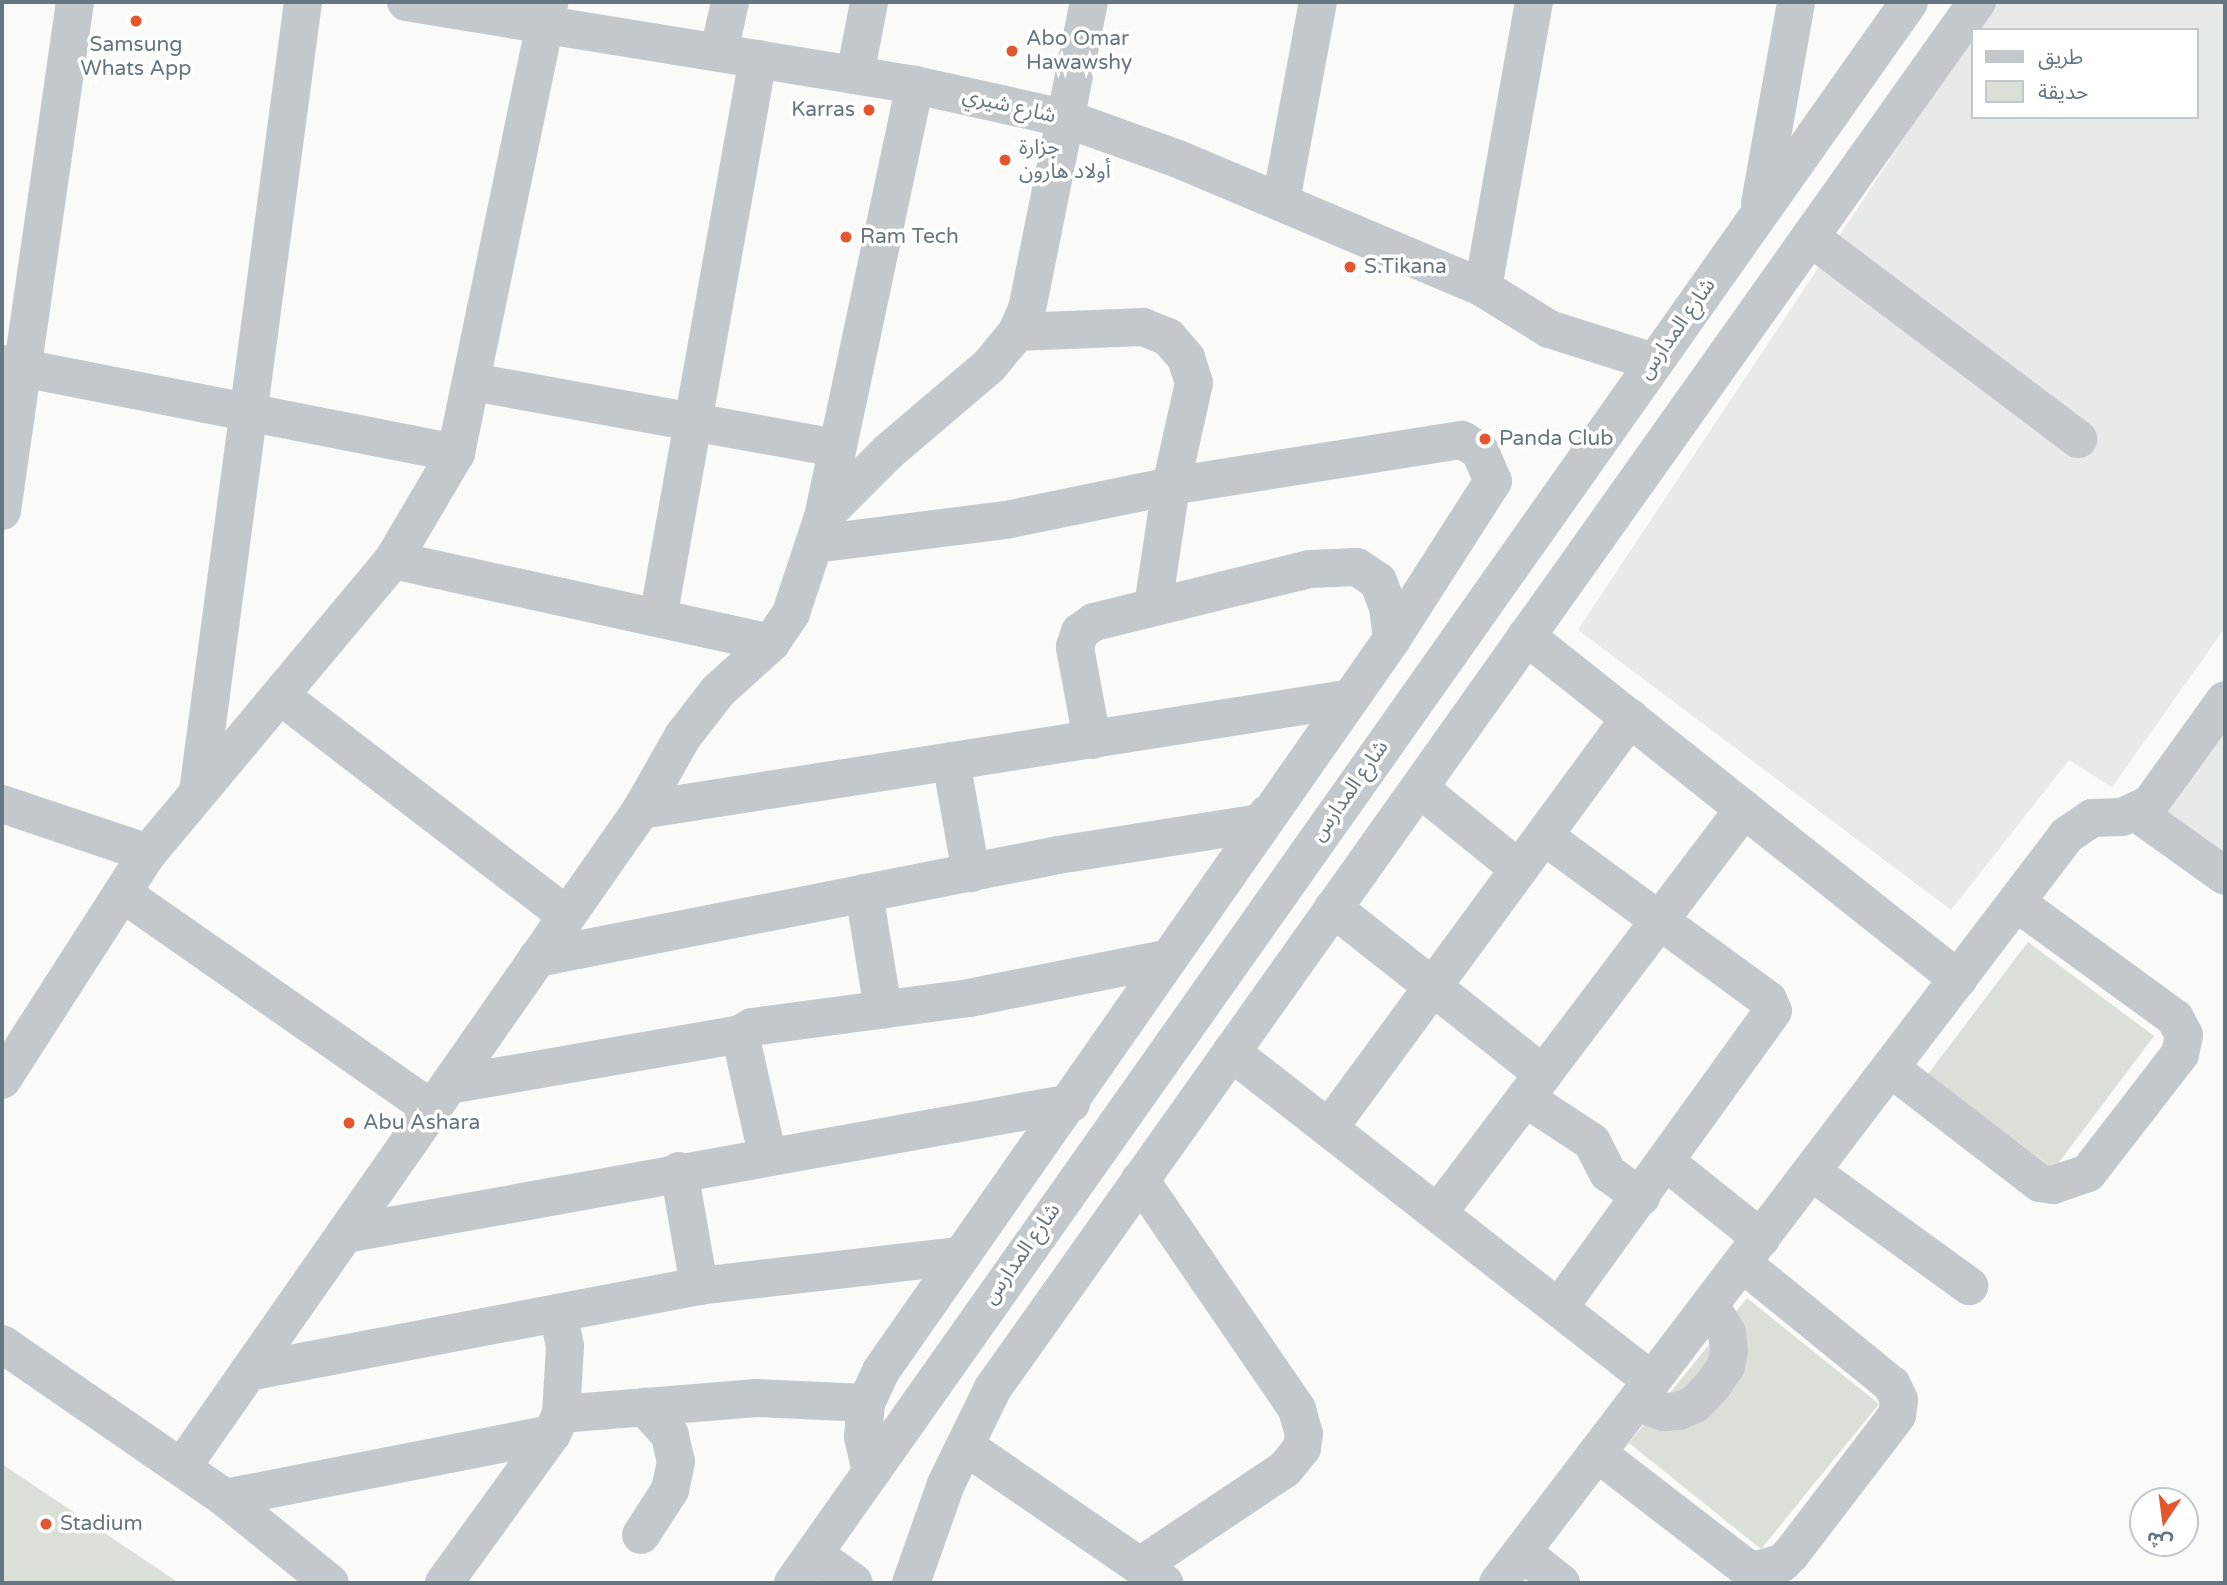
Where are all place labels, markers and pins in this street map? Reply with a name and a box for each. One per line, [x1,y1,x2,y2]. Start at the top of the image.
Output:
marker: Samsung Whats App [128,13,144,29]
place label: Abo Omar Hawawshy [1026,26,1132,76]
place label: Samsung Whats App [80,32,192,82]
marker: Abo Omar Hawawshy [1004,43,1020,59]
place label: Karras [791,97,855,123]
marker: Karras [861,102,877,118]
place label: جزارة أولاد هارون [1019,135,1111,185]
marker: جزارة أولاد هارون [997,152,1013,168]
place label: Ram Tech [860,224,959,250]
marker: Ram Tech [838,229,854,245]
place label: S.Tikana [1364,254,1447,280]
marker: S.Tikana [1342,259,1358,275]
place label: Panda Club [1499,426,1614,452]
marker: Panda Club [1477,431,1493,447]
place label: Abu Ashara [363,1110,480,1136]
marker: Abu Ashara [341,1115,357,1131]
place label: Stadium [60,1511,143,1537]
marker: Stadium [38,1516,54,1532]

